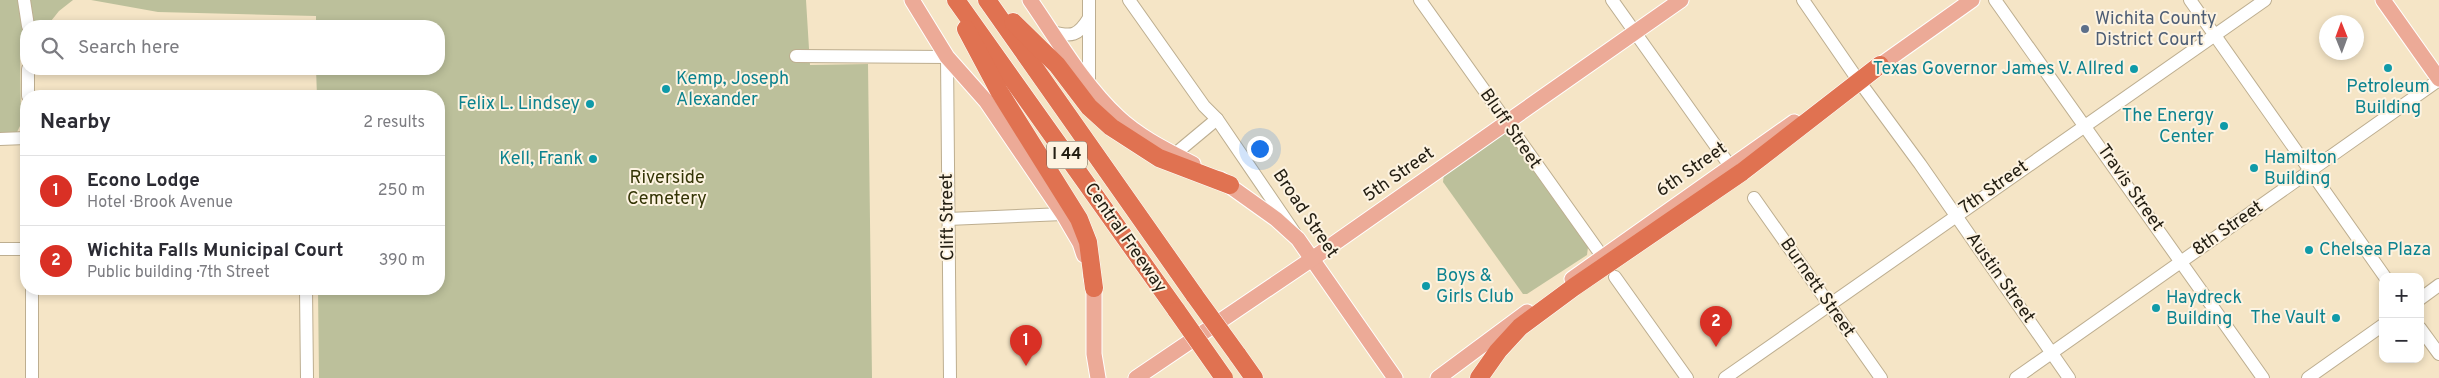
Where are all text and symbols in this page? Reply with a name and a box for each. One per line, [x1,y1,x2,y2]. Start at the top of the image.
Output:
place label: Wichita County District Court [2095,8,2217,52]
north arrow [2319,15,2364,60]
search box [20,20,445,75]
marker: Wichita County District Court [2079,23,2091,35]
icon: search [38,34,66,62]
text: Search here [78,36,180,60]
place label: Texas Governor James V. Allred [1873,58,2124,81]
marker: Petroleum Building [2382,62,2394,74]
marker: Texas Governor James V. Allred [2128,63,2140,75]
place label: Kemp, Joseph Alexander [676,68,789,112]
place label: Petroleum Building [2346,76,2430,120]
marker: Kemp, Joseph Alexander [660,83,672,95]
street label: Bluff Street [1474,84,1546,174]
place label: Felix L. Lindsey [458,93,580,116]
marker: Felix L. Lindsey [584,98,596,110]
place label: The Energy Center [2122,105,2214,149]
text: Nearby [40,109,111,136]
text: 2 results [363,113,425,133]
marker: The Energy Center [2218,120,2230,132]
your location [1247,136,1273,162]
street label: 6th Street [1652,137,1732,203]
street label: Travis Street [2092,140,2168,236]
road number: I 44 [1047,142,1087,168]
street label: 5th Street [1359,142,1439,208]
place label: Hamilton Building [2264,147,2337,191]
place label: Kell, Frank [499,148,583,171]
marker: Kell, Frank [587,153,599,165]
street label: 7th Street [1955,156,2033,220]
marker: Hamilton Building [2248,162,2260,174]
street label: Broad Street [1267,165,1343,263]
park label: Riverside Cemetery [627,167,707,211]
text: Econo Lodge [87,169,200,193]
street label: Clift Street [936,173,960,261]
street label: Central Freeway [1079,179,1171,297]
text: 1 [53,181,59,201]
text: 250 m [378,181,425,201]
text: Hotel · Brook Avenue [87,193,233,213]
street label: 8th Street [2188,196,2268,262]
street label: Austin Street [1960,228,2040,328]
street label: Burnett Street [1774,234,1860,342]
text: Wichita Falls Municipal Court [87,239,344,263]
place label: Chelsea Plaza [2319,239,2431,262]
marker: Chelsea Plaza [2303,244,2315,256]
text: 2 [51,251,61,271]
text: 390 m [379,251,425,271]
text: Public building · 7th Street [87,263,270,283]
place label: Boys & Girls Club [1436,265,1514,309]
map controls [2379,273,2424,363]
button: + [2379,273,2424,318]
marker: Boys & Girls Club [1420,280,1432,292]
place label: Haydreck Building [2166,287,2242,331]
marker: Haydreck Building [2150,302,2162,314]
pin: 2 [1700,306,1732,347]
place label: The Vault [2250,307,2326,330]
marker: The Vault [2330,312,2342,324]
button: − [2379,318,2424,363]
pin: 1 [1010,325,1042,366]

